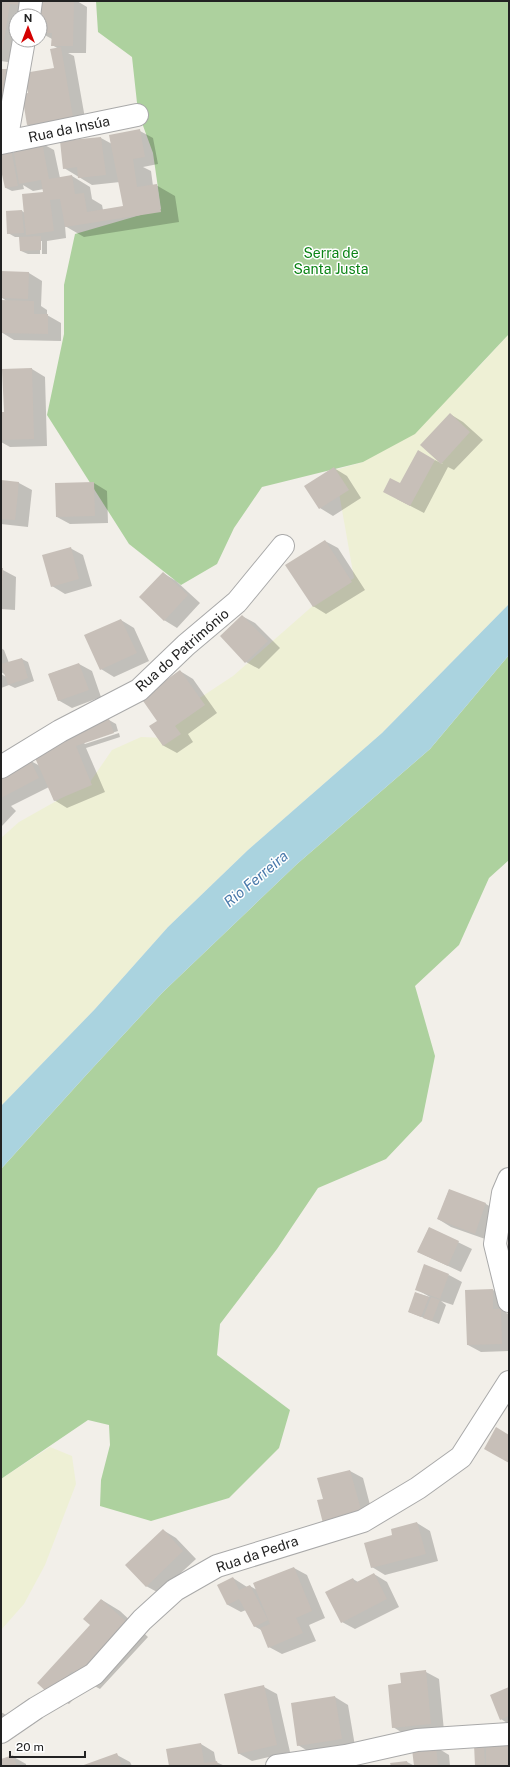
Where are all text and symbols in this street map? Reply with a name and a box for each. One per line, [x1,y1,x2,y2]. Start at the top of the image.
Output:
north arrow [8,8,48,48]
text: N [24,12,32,24]
street label: Rua da Insúa [27,113,111,145]
park label: Serra de Santa Justa [293,245,369,277]
street label: Rua do Património [132,605,232,695]
water label: Rio Ferreira [220,847,291,910]
street label: Rua da Pedra [214,1532,300,1576]
scale bar [10,1733,85,1759]
text: 20 m [16,1740,44,1754]

